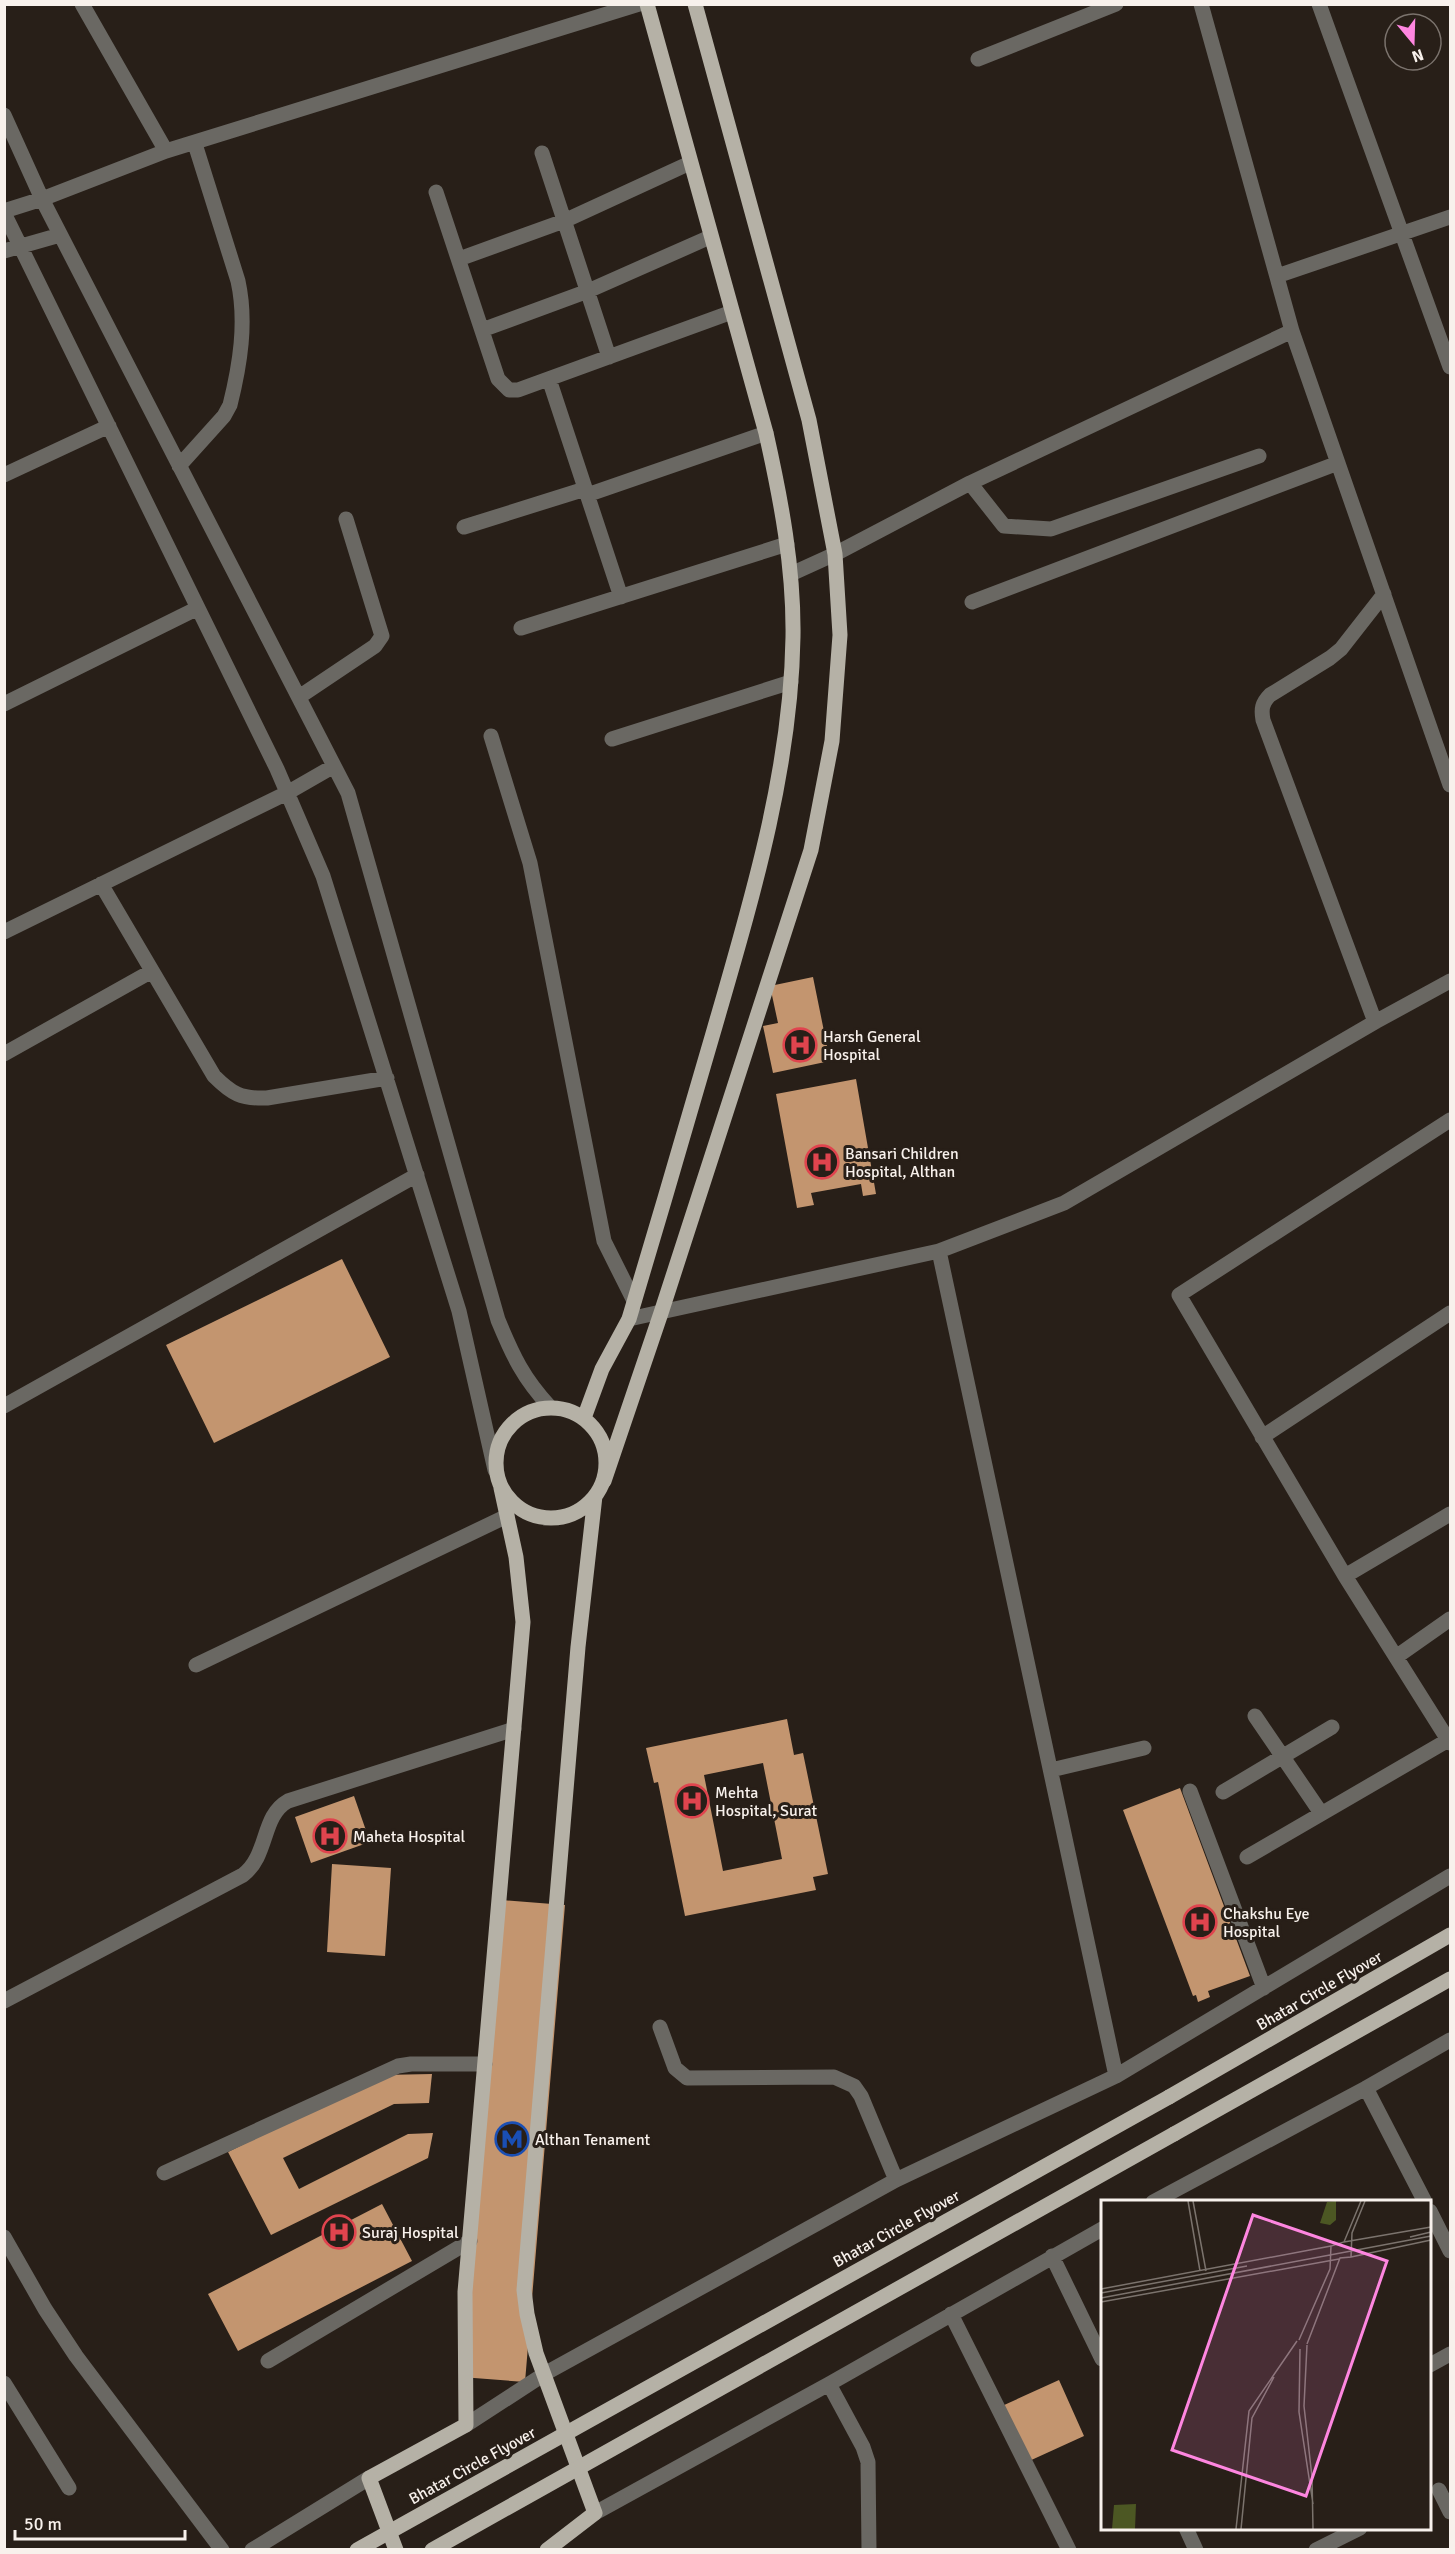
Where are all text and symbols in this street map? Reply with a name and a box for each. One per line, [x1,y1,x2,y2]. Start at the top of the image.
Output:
north arrow [1383,12,1443,72]
text: N [1409,44,1426,67]
hospital icon: Harsh General Hospital [782,1027,818,1063]
place label: Harsh General Hospital [823,1027,921,1065]
hospital icon: Bansari Children Hospital, Althan [804,1144,840,1180]
place label: Bansari Children Hospital, Althan [845,1144,959,1182]
hospital icon: Mehta Hospital, Surat [674,1783,710,1819]
place label: Mehta Hospital, Surat [715,1783,817,1821]
hospital icon: Maheta Hospital [312,1818,348,1854]
place label: Maheta Hospital [353,1827,466,1847]
hospital icon: Chakshu Eye Hospital [1182,1904,1218,1940]
place label: Chakshu Eye Hospital [1223,1904,1310,1942]
street label: Bhatar Circle Flyover [1253,1947,1386,2035]
metro station icon: Althan Tenament [494,2121,530,2157]
place label: Althan Tenament [535,2130,651,2150]
street label: Bhatar Circle Flyover [830,2186,963,2272]
inset map [1101,2200,1431,2530]
hospital icon: Suraj Hospital [321,2214,357,2250]
place label: Suraj Hospital [362,2223,459,2243]
street label: Bhatar Circle Flyover [406,2423,539,2509]
scale bar [15,2503,184,2541]
text: 50 m [24,2513,62,2535]

